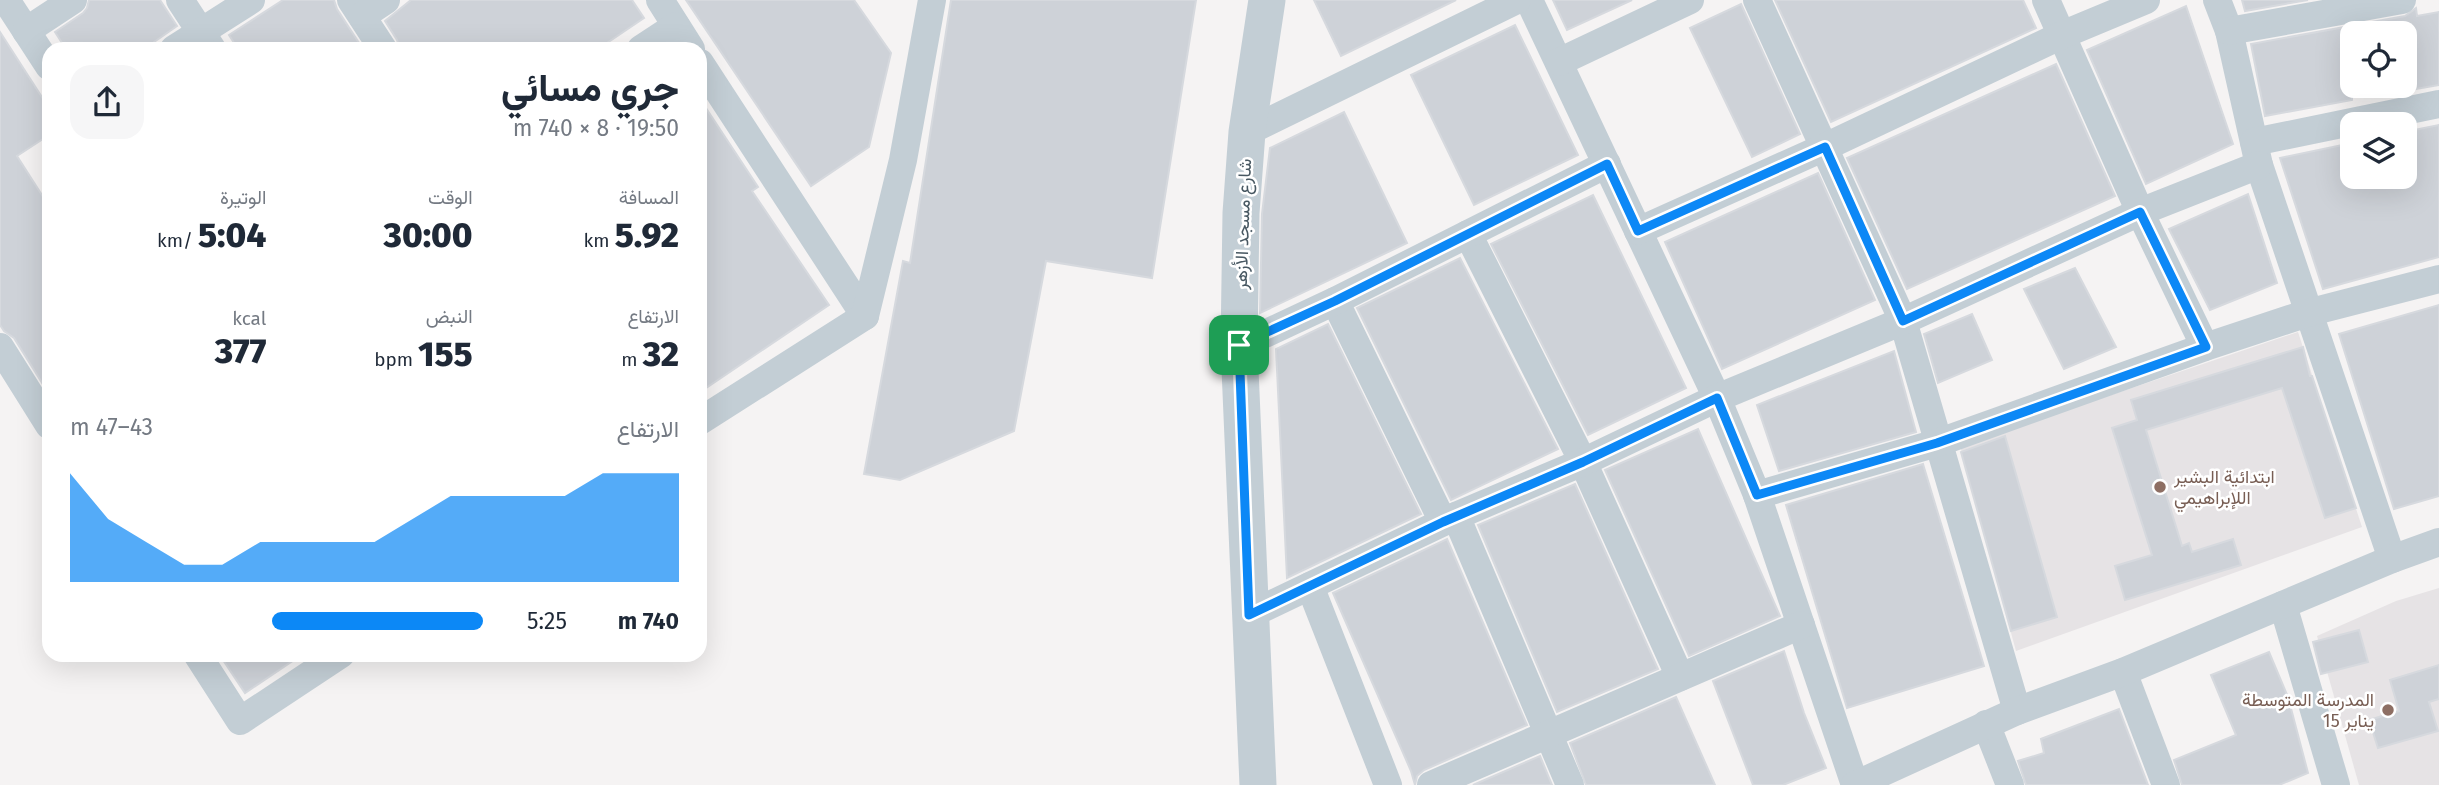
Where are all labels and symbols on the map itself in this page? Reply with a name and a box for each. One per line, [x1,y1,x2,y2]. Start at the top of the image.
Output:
street label: شارع مسجد الأزهر [1230,158,1257,291]
pin [1209,315,1269,375]
place label: ابتدائية البشير اللإبراهيمي [2173,466,2275,513]
marker: ابتدائية البشير اللإبراهيمي [2152,479,2168,495]
place label: المدرسة المتوسطة 15 يناير [2242,689,2374,732]
marker: المدرسة المتوسطة 15 يناير [2380,702,2396,718]

